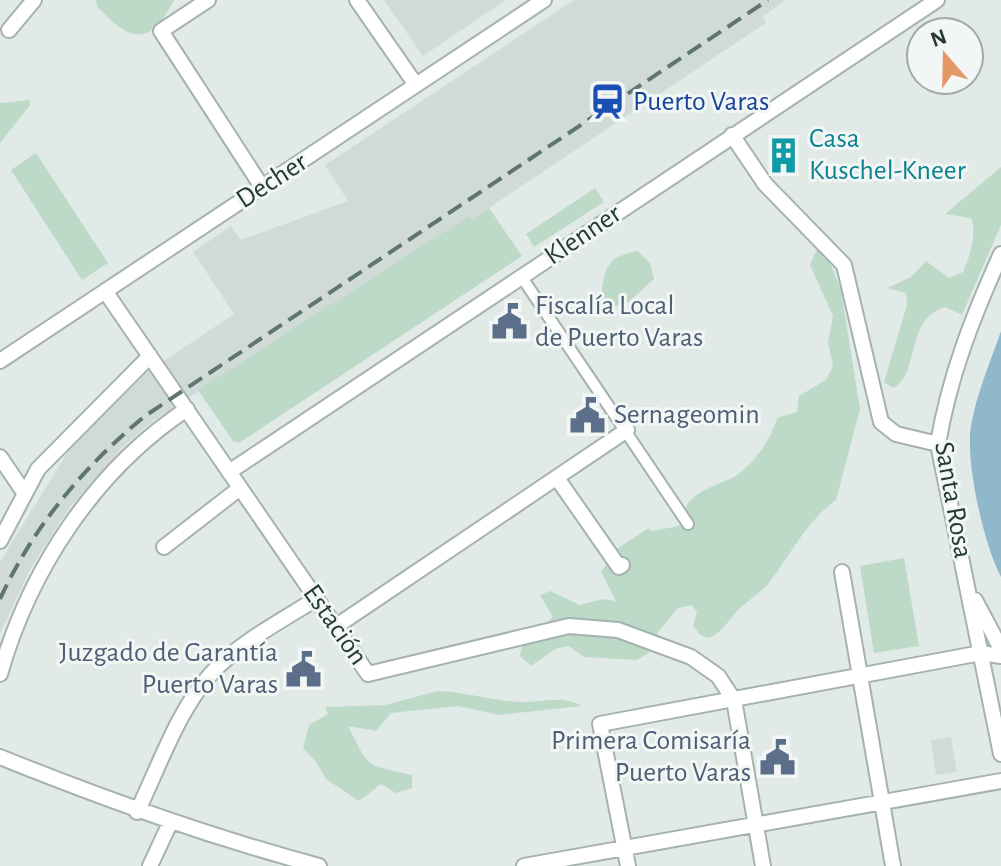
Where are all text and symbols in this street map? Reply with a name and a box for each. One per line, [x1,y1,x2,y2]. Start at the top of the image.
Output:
north arrow [905,16,985,96]
text: N [928,25,949,51]
station icon: Puerto Varas [588,83,626,121]
place label: Puerto Varas [633,88,769,116]
place label: Casa Kuschel-Kneer [809,125,966,185]
building icon: Casa Kuschel-Kneer [764,136,802,174]
street label: Decher [232,148,312,214]
street label: Klenner [540,199,626,271]
place label: Fiscalía Local de Puerto Varas [535,292,703,352]
public building icon: Fiscalía Local de Puerto Varas [490,303,528,341]
public building icon: Sernageomin [569,396,607,434]
place label: Sernageomin [614,401,760,429]
street label: Santa Rosa [929,440,977,561]
street label: Estación [297,580,373,670]
place label: Juzgado de Garantía Puerto Varas [59,639,278,699]
public building icon: Juzgado de Garantía Puerto Varas [285,650,323,688]
place label: Primera Comisaría Puerto Varas [551,727,751,787]
public building icon: Primera Comisaría Puerto Varas [758,738,796,776]

